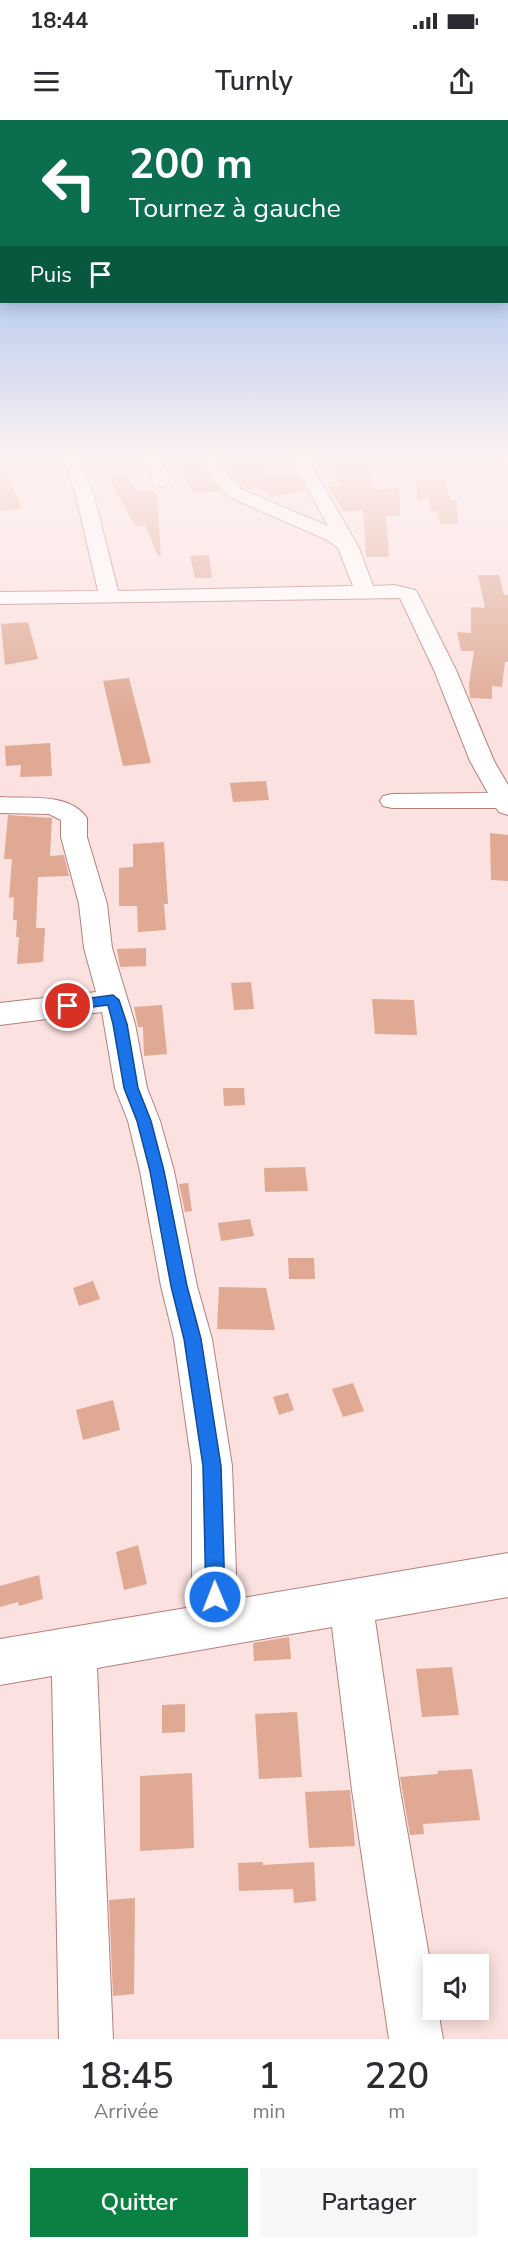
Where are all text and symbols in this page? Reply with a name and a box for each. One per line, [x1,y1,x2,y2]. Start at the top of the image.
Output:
text: 18:44 [30,6,88,36]
text: Turnly [215,63,293,100]
icon: menu [30,65,63,98]
icon: share [445,65,478,98]
text: 200 m [129,136,253,193]
icon: left [30,144,108,222]
text: Tournez à gauche [129,190,341,227]
icon: arrive [84,258,117,291]
text: Puis [30,260,72,290]
pin [42,980,93,1031]
icon: arrive [51,989,84,1022]
position arrow [183,1565,247,1629]
map controls [423,1954,489,2020]
button: sound [423,1954,489,2020]
text: 18:45 [79,2052,174,2101]
text: 1 [258,2052,280,2101]
text: 220 [364,2052,429,2101]
text: Arrivée [94,2098,159,2125]
text: min [253,2098,286,2125]
text: m [388,2098,405,2125]
button: Quitter [30,2168,248,2237]
button: Partager [260,2168,478,2237]

